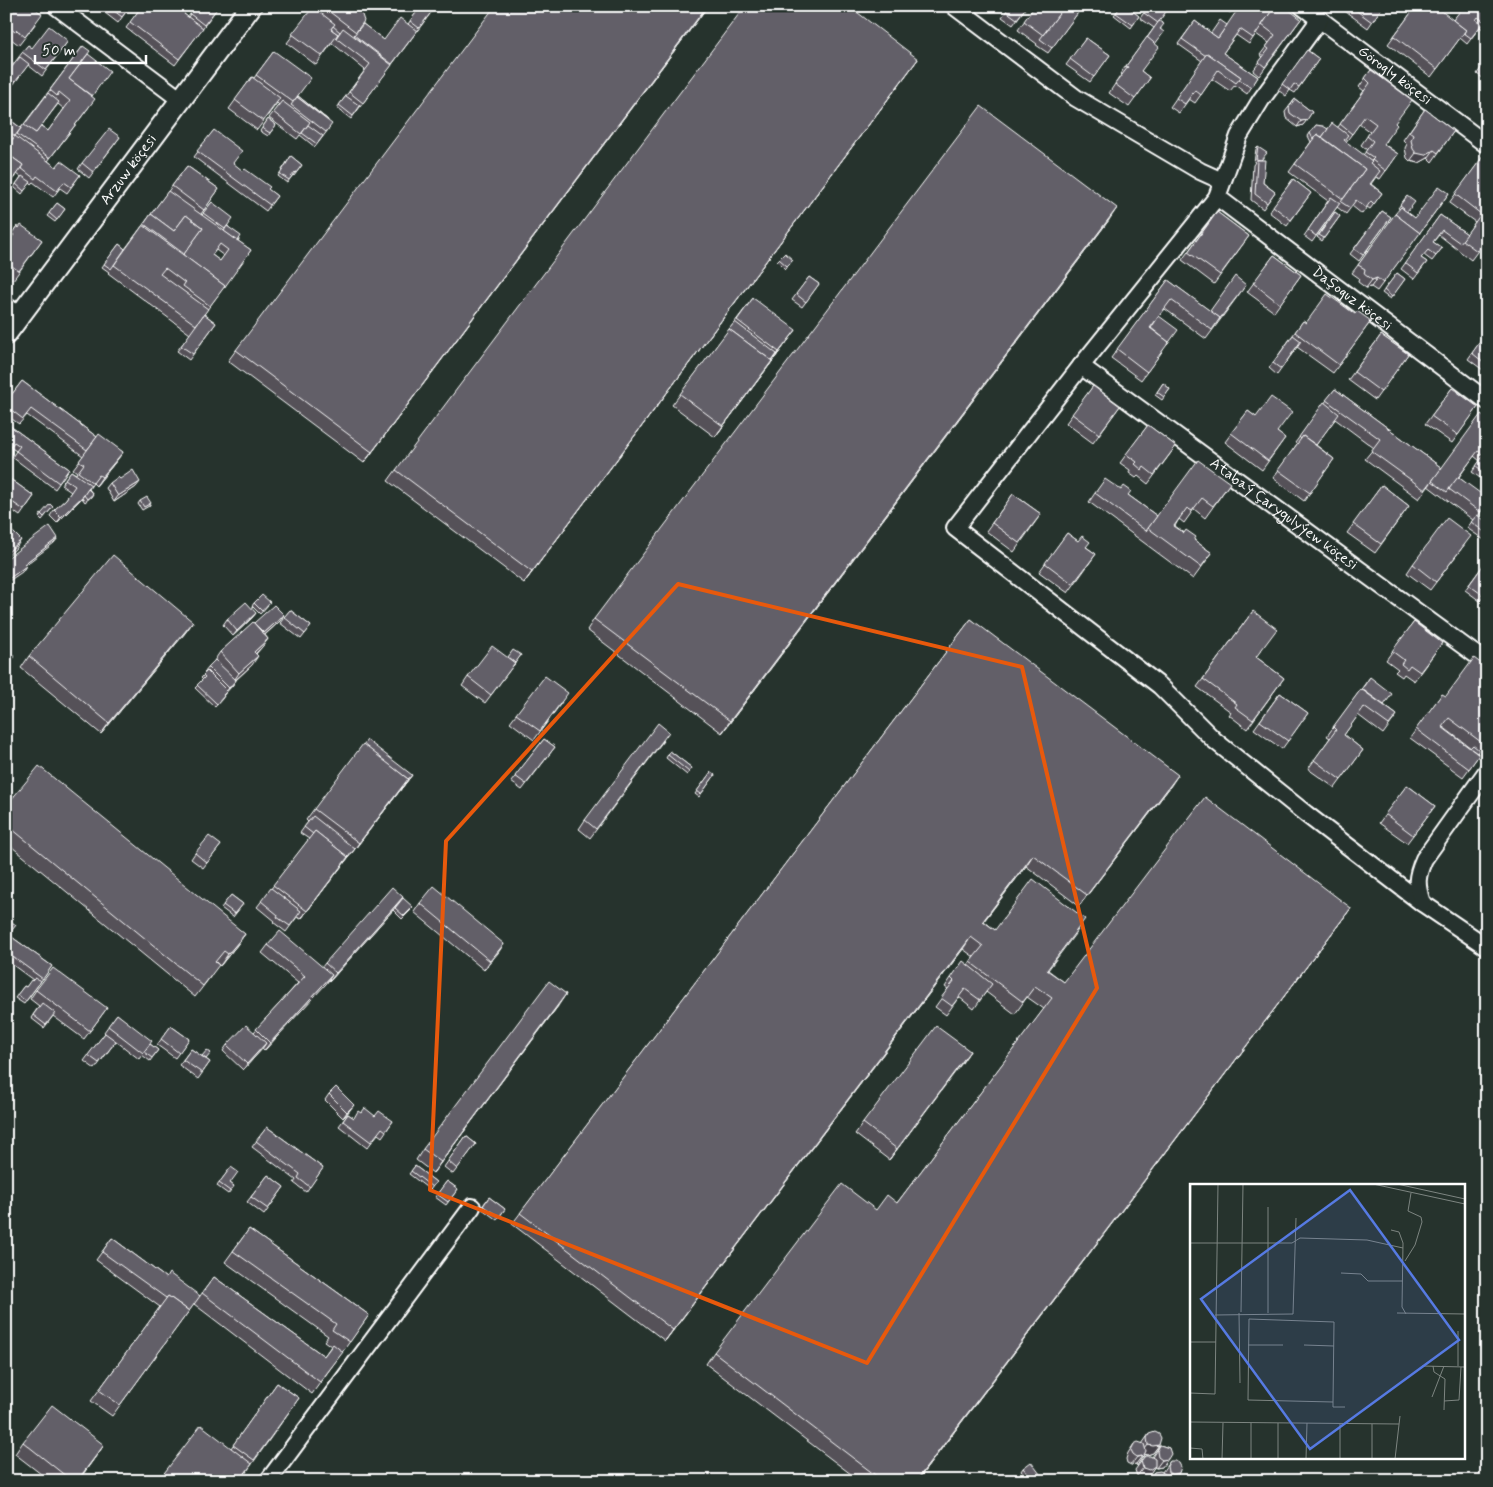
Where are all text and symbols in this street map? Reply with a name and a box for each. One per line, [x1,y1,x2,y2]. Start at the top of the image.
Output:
scale bar [35,32,146,64]
text: 50 m [42,41,76,61]
street label: Görogly köçesi [1354,41,1436,110]
street label: Arzuw köçesi [96,130,162,209]
street label: Daşoguz köçesi [1308,262,1396,336]
street label: Atabaý Çarygulyýew köçesi [1206,453,1362,575]
inset map [1190,1184,1466,1460]

